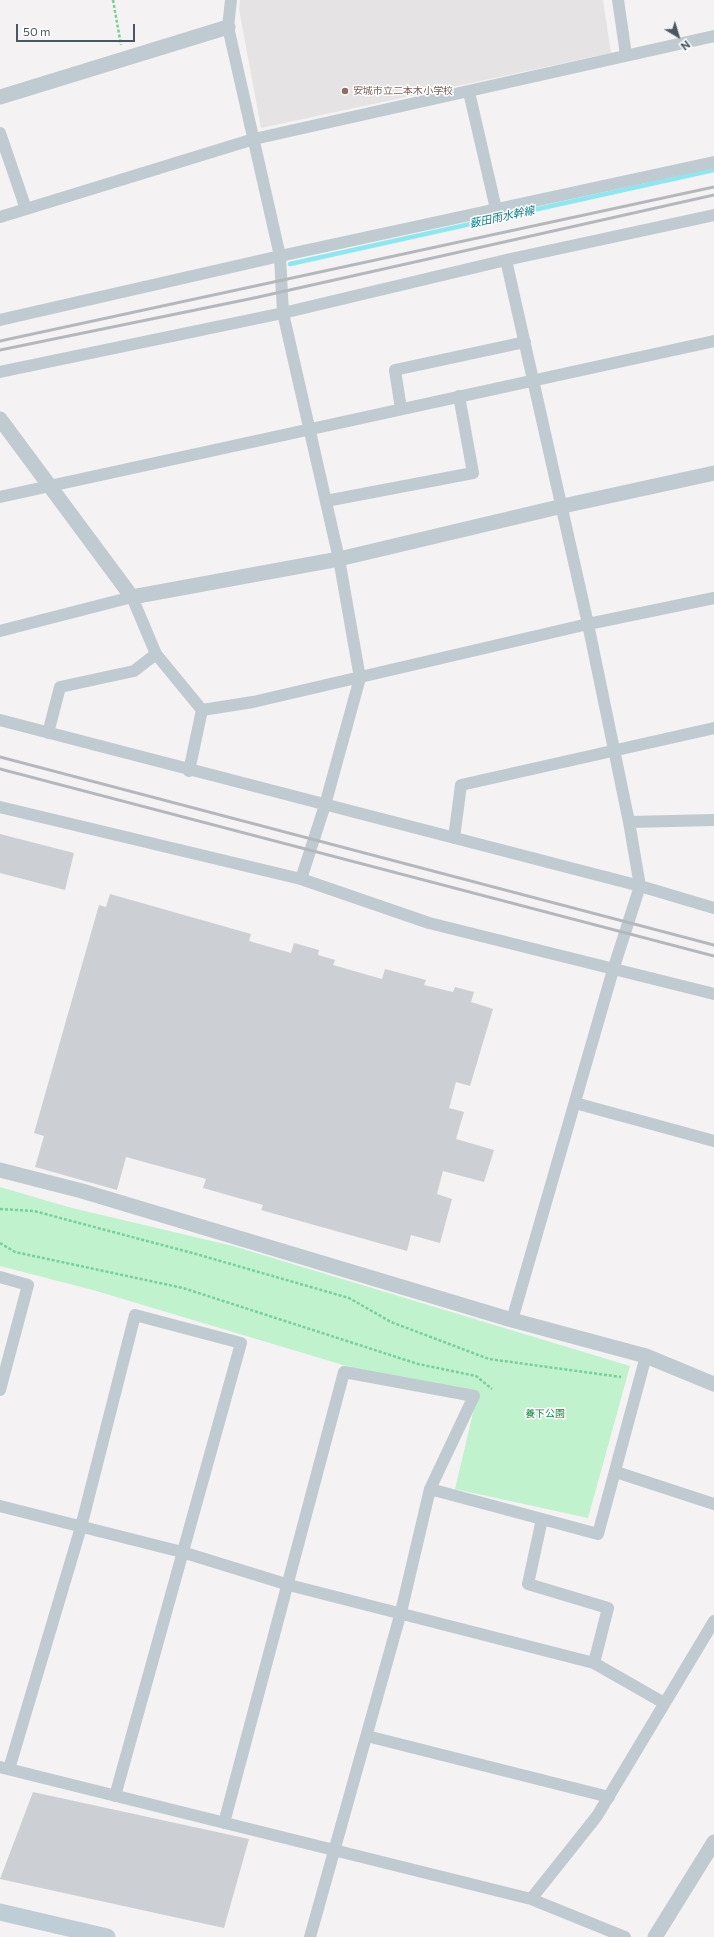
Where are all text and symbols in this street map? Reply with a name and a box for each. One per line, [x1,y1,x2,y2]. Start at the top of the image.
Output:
scale bar [18,16,137,42]
north arrow [658,16,698,56]
text: 50 m [23,24,51,38]
text: N [678,38,693,54]
place label: 安城市立二本木小学校 [353,85,453,97]
marker: 安城市立二本木小学校 [340,86,350,96]
water label: 薮田雨水幹線 [468,204,536,230]
park label: 養下公園 [525,1408,565,1420]

